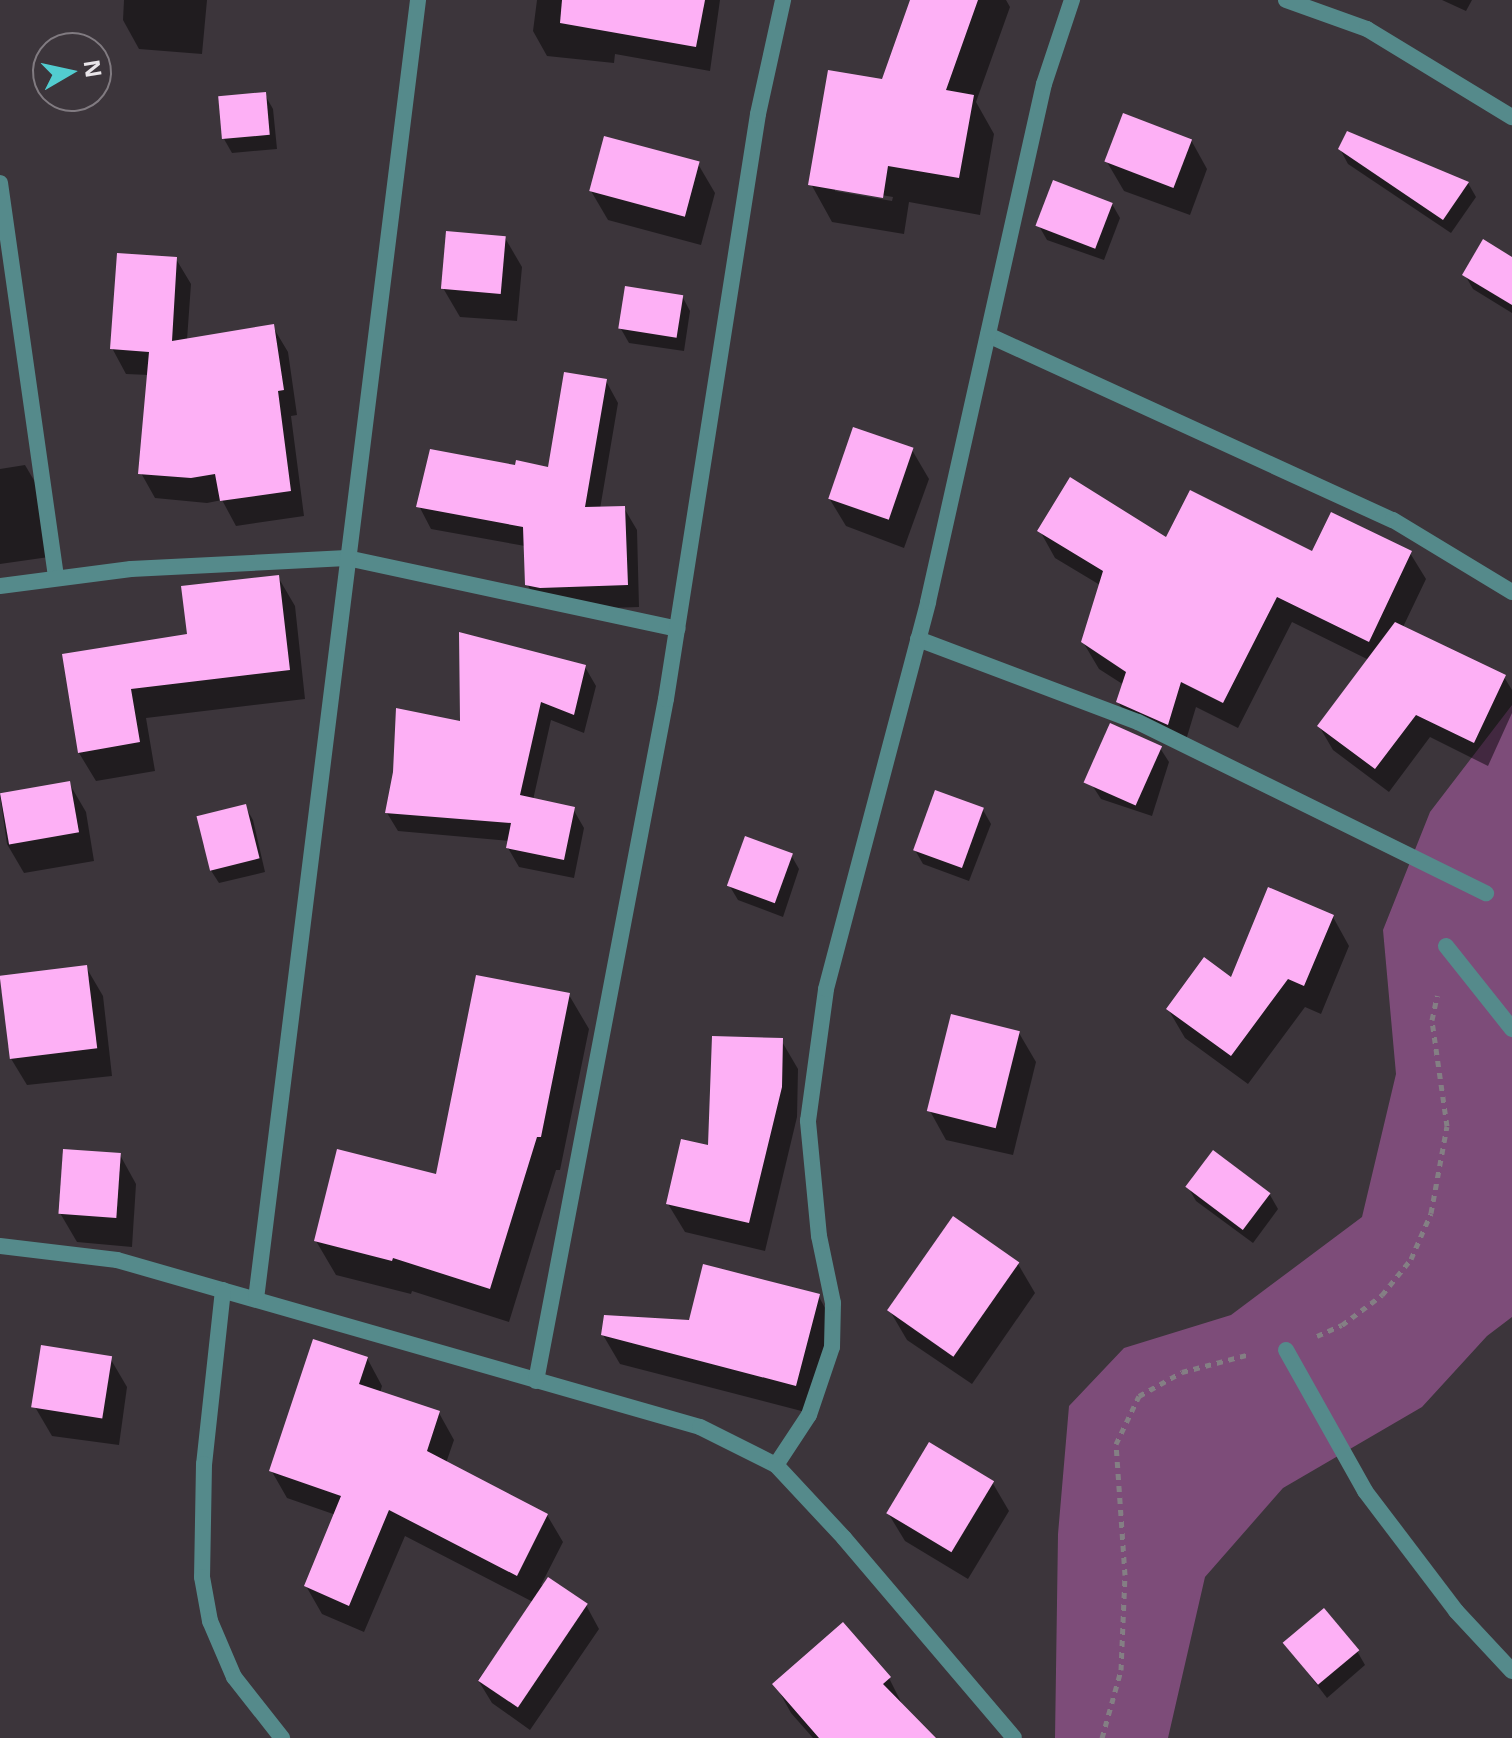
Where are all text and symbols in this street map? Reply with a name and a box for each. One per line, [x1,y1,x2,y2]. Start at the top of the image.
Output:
north arrow [32,32,112,112]
text: N [78,57,110,80]

